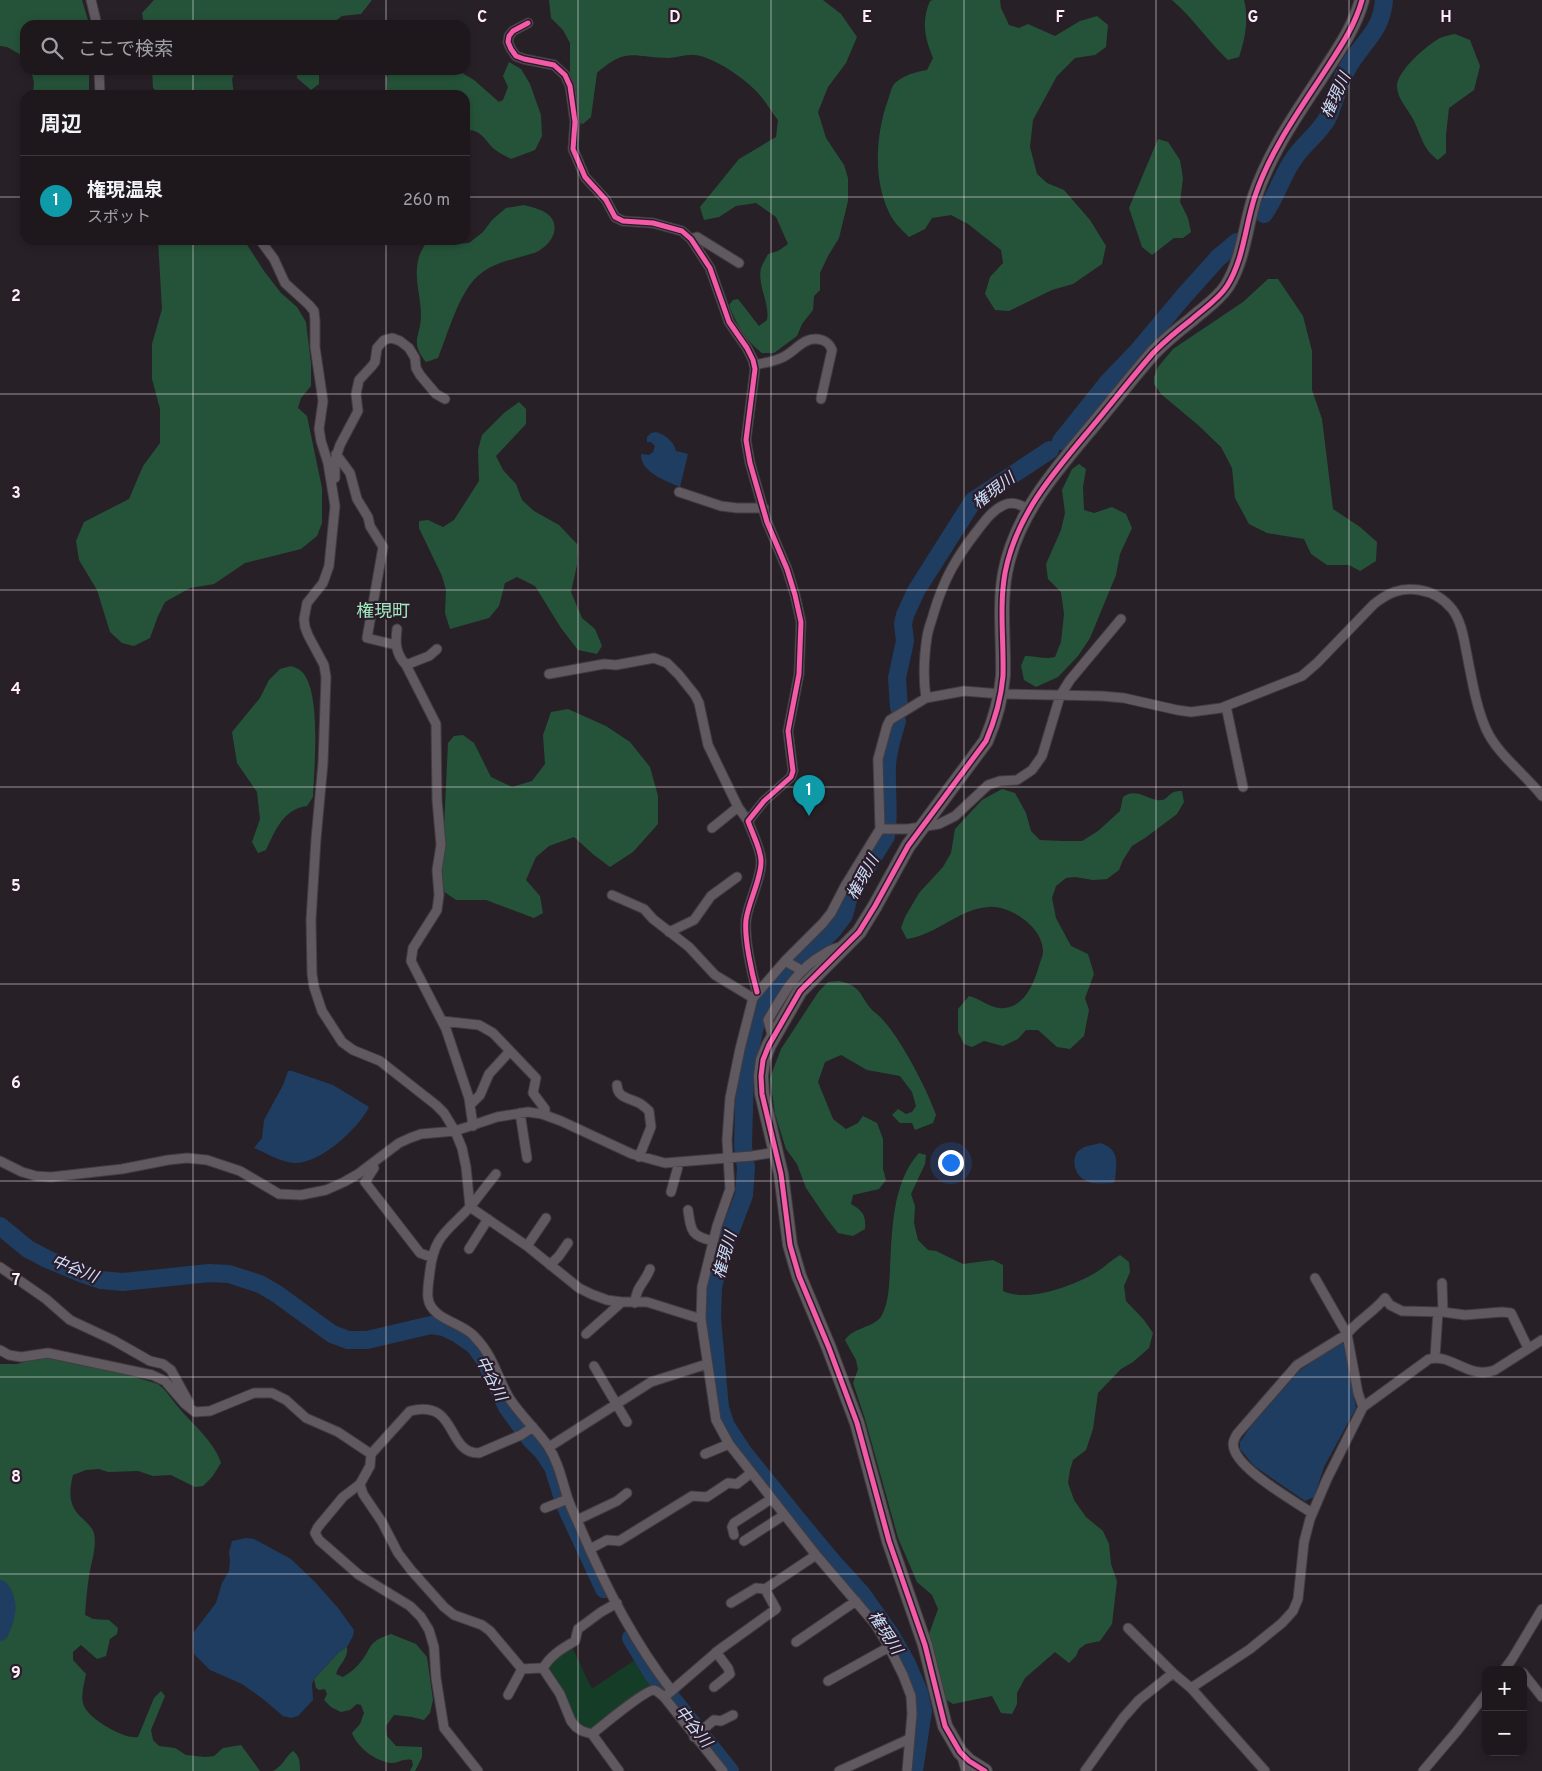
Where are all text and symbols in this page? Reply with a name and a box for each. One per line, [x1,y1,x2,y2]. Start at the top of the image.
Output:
text: C [477,8,487,28]
text: D [669,8,681,28]
text: E [862,8,872,28]
text: F [1055,8,1065,28]
text: G [1248,8,1258,28]
text: H [1440,8,1452,28]
search box [20,20,470,75]
icon: search [38,34,66,62]
text: ここで検索 [78,38,173,62]
water label: 権現川 [1318,68,1357,122]
text: 周辺 [40,112,82,139]
text: 権現温泉 [87,179,163,203]
text: 1 [53,191,59,211]
text: 260 m [403,191,450,211]
text: スポット [87,208,151,228]
text: 2 [11,287,21,307]
water label: 権現川 [969,468,1021,514]
text: 3 [11,484,21,504]
district label: 権現町 [356,601,410,624]
text: 4 [11,680,21,700]
pin: 1 [793,775,825,816]
water label: 権現川 [843,850,885,904]
text: 5 [11,877,21,897]
text: 6 [11,1074,21,1094]
your location [938,1150,964,1176]
water label: 権現川 [710,1228,743,1281]
water label: 中谷川 [48,1252,102,1289]
text: 7 [12,1271,20,1291]
water label: 中谷川 [470,1353,511,1407]
text: 8 [11,1468,21,1488]
water label: 権現川 [863,1608,907,1660]
text: 9 [11,1664,21,1684]
map controls [1482,1666,1527,1756]
button: + [1482,1666,1527,1711]
water label: 中谷川 [670,1702,717,1754]
button: − [1482,1711,1527,1756]

